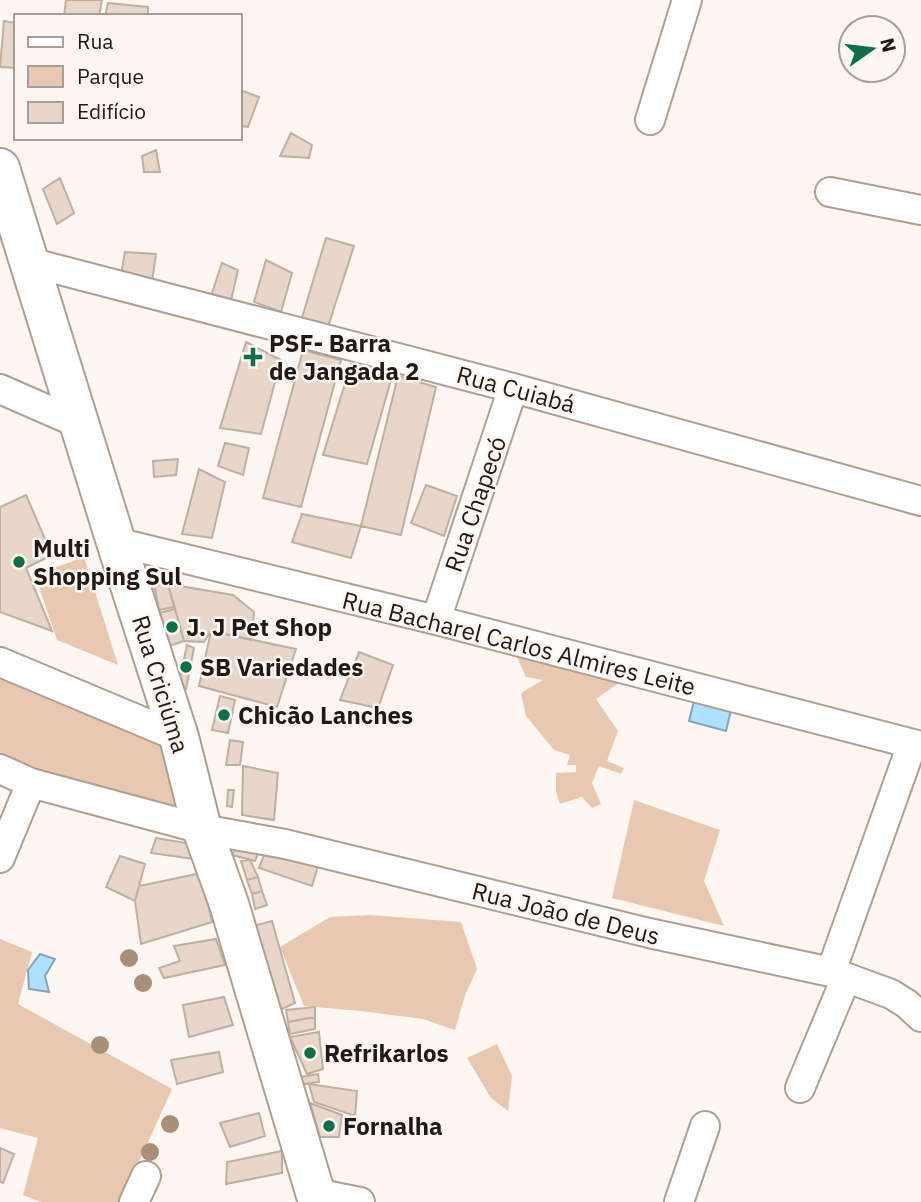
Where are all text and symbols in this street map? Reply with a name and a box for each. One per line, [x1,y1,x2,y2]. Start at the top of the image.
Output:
legend [14,14,242,140]
north arrow [837,14,907,84]
text: Rua [77,27,114,55]
text: N [875,35,902,54]
text: Parque [77,62,144,90]
text: Edifício [77,97,146,125]
place label: PSF- Barra de Jangada 2 [269,327,419,387]
marker: PSF- Barra de Jangada 2 [243,347,263,367]
street label: Rua Cuiabá [453,358,579,420]
street label: Rua Chapecó [437,432,513,576]
place label: Multi Shopping Sul [33,532,182,592]
marker: Multi Shopping Sul [11,554,27,570]
street label: Rua Bacharel Carlos Almires Leite [339,584,699,702]
street label: Rua Criciúma [125,611,197,757]
place label: J. J Pet Shop [186,611,332,643]
marker: J. J Pet Shop [164,619,180,635]
place label: SB Variedades [200,651,363,683]
marker: SB Variedades [178,659,194,675]
place label: Chicão Lanches [238,699,413,731]
marker: Chicão Lanches [216,707,232,723]
street label: Rua João de Deus [469,874,663,952]
place label: Refrikarlos [324,1037,449,1069]
marker: Refrikarlos [302,1045,318,1061]
place label: Fornalha [343,1110,443,1142]
marker: Fornalha [321,1118,337,1134]

